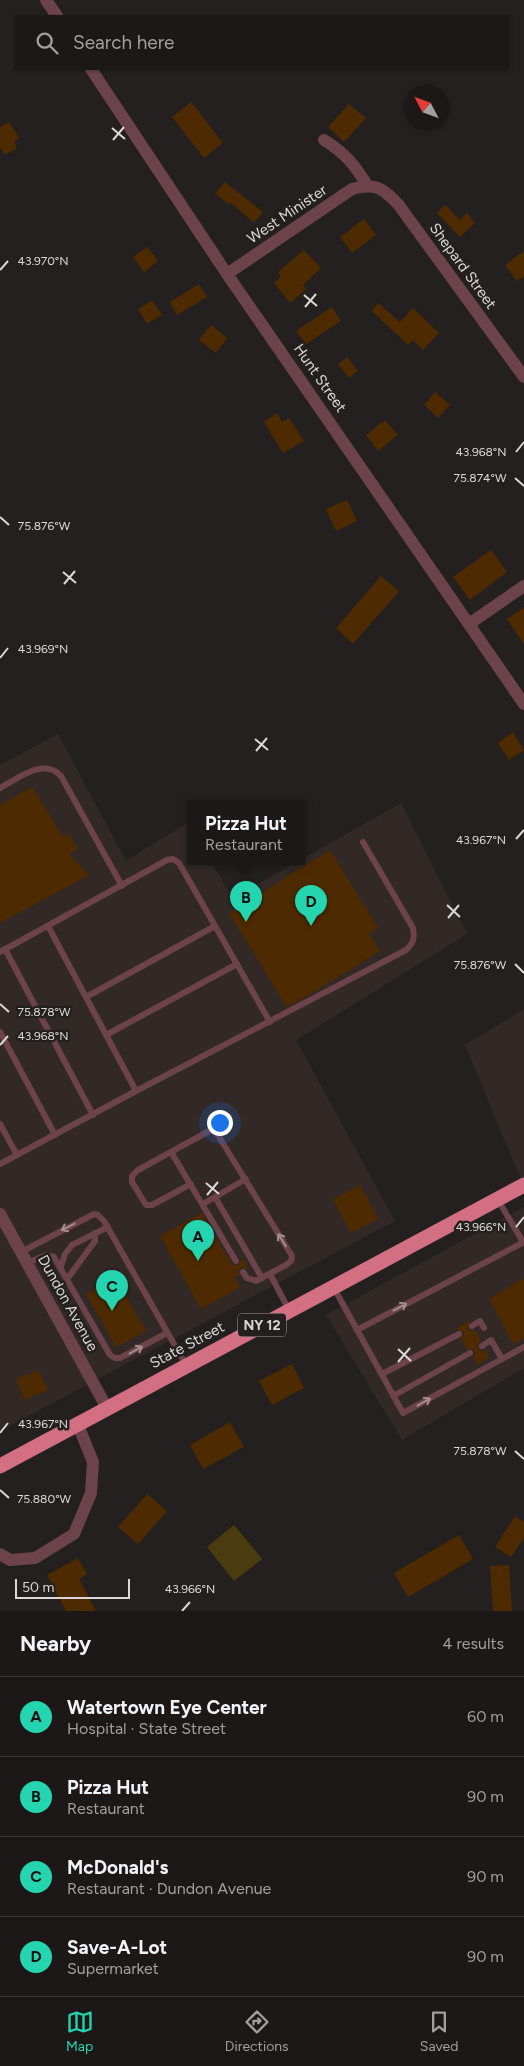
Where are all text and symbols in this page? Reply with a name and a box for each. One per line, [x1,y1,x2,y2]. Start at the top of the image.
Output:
search box [15,15,509,70]
icon: search [33,29,61,57]
text: Search here [73,31,175,54]
north arrow [404,85,449,130]
street label: West Minister [244,181,330,247]
street label: Shepard Street [426,220,500,313]
text: 43.970°N [17,254,69,268]
street label: Hunt Street [290,340,350,416]
text: 43.968°N [455,445,507,459]
text: 75.874°W [453,471,507,485]
text: 75.876°W [18,519,71,533]
text: 43.969°N [18,642,68,656]
popup [187,800,305,865]
text: Pizza Hut [205,812,287,835]
text: 43.967°N [456,833,506,847]
text: Restaurant [205,835,283,854]
pin: B [230,881,262,922]
pin: D [295,885,327,926]
text: 75.876°W [454,958,507,972]
text: 75.878°W [18,1005,71,1019]
text: 43.968°N [17,1029,69,1043]
your location [207,1110,233,1136]
pin: A [182,1220,214,1261]
text: 43.966°N [456,1220,506,1234]
one-way arrow [61,1222,76,1232]
one-way arrow [277,1233,287,1247]
street label: Dundon Avenue [34,1252,102,1354]
pin: C [96,1270,128,1311]
one-way arrow [393,1302,408,1312]
road number: NY 12 [238,1314,286,1336]
street label: State Street [147,1318,228,1372]
one-way arrow [128,1345,143,1355]
one-way arrow [416,1397,431,1407]
text: 43.967°N [18,1417,68,1431]
text: 75.878°W [454,1444,507,1458]
text: 75.880°W [17,1492,72,1506]
scale bar [15,1576,130,1599]
text: 50 m [22,1579,54,1596]
text: 43.966°N [165,1582,215,1596]
text: Nearby [20,1631,91,1656]
text: 4 results [443,1634,504,1653]
text: Watertown Eye Center [67,1696,267,1719]
text: A [30,1707,42,1726]
text: 60 m [467,1707,504,1726]
text: Hospital · State Street [67,1719,226,1738]
text: Pizza Hut [67,1776,149,1799]
text: B [31,1787,41,1806]
text: 90 m [467,1787,504,1806]
text: Restaurant [67,1799,145,1818]
text: McDonald's [67,1856,168,1879]
text: C [30,1867,42,1886]
text: 90 m [467,1867,504,1886]
text: Restaurant · Dundon Avenue [67,1879,271,1898]
text: Save-A-Lot [67,1936,167,1959]
text: D [30,1947,42,1966]
text: 90 m [467,1947,504,1966]
text: Supermarket [67,1959,159,1978]
tab: Map [66,2008,94,2055]
tab: Directions [225,2008,289,2055]
tab: Saved [420,2008,458,2055]

